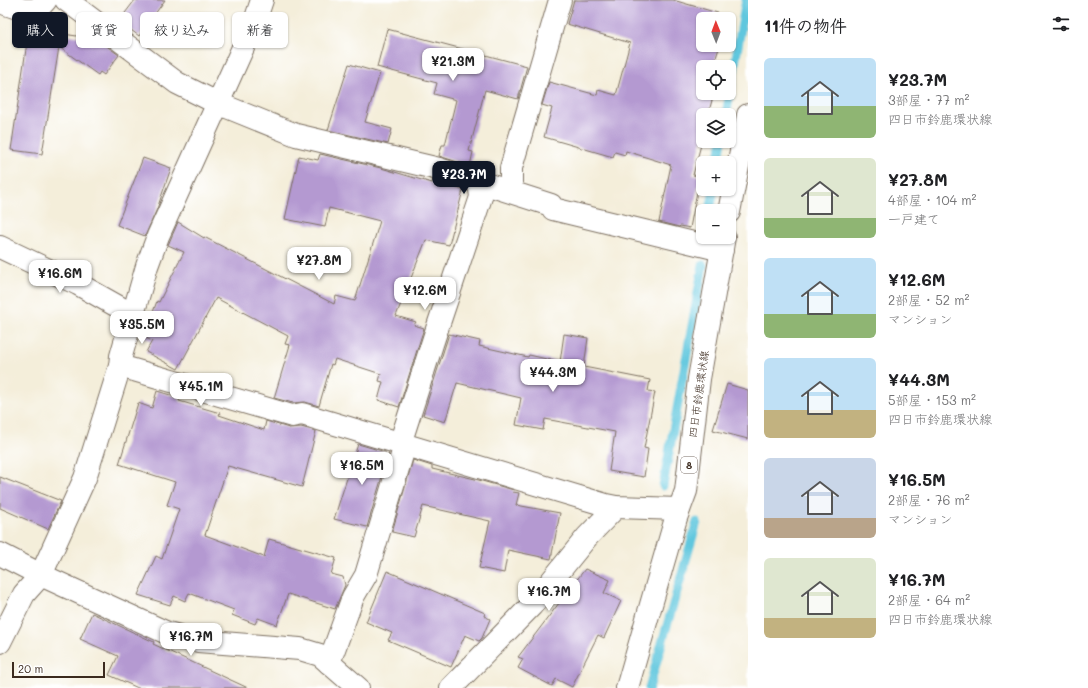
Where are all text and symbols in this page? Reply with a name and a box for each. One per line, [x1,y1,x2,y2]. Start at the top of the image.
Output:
chip: 購入 [12,12,68,48]
chip: 賃貸 [76,12,132,48]
chip: 絞り込み [140,12,224,48]
chip: 新着 [232,12,288,48]
north arrow [696,12,736,52]
map controls [696,12,736,244]
icon: filters [1050,13,1072,35]
text: 11件の物件 [764,14,847,36]
pin: ¥21.3M [420,48,486,82]
text: ¥21.3M [431,52,475,69]
button: locate [696,60,736,100]
text: ¥23.7M [888,68,947,90]
icon: home [796,74,844,122]
text: 3部屋 · 77 m² [888,91,970,108]
button: layers [696,108,736,148]
text: 四日市鈴鹿環状線 [888,110,992,127]
button: + [696,156,736,196]
pin: ¥23.7M [431,161,497,195]
text: ¥23.7M [441,165,487,182]
text: ¥27.8M [888,168,948,190]
icon: home [796,174,844,222]
text: 4部屋 · 104 m² [888,191,977,208]
button: − [696,204,736,244]
text: 一戸建て [888,210,940,227]
pin: ¥27.8M [286,247,352,281]
text: ¥27.8M [296,251,342,268]
pin: ¥16.6M [27,260,93,294]
text: ¥16.6M [38,264,82,281]
text: ¥12.6M [888,268,945,290]
icon: home [796,274,844,322]
pin: ¥12.6M [392,277,458,311]
text: ¥12.6M [403,281,447,298]
text: 2部屋 · 52 m² [888,291,969,308]
text: マンション [888,310,952,327]
pin: ¥35.5M [109,311,175,345]
text: ¥35.5M [119,315,165,332]
street label: 四日市鈴鹿環状線 [684,349,712,439]
pin: ¥44.3M [520,359,586,393]
text: ¥44.3M [529,363,577,380]
text: ¥44.3M [888,368,950,390]
pin: ¥45.1M [168,373,234,407]
icon: home [796,374,844,422]
text: ¥45.1M [179,377,223,394]
text: 5部屋 · 153 m² [888,391,976,408]
text: 四日市鈴鹿環状線 [888,410,992,427]
pin: ¥16.5M [329,452,395,486]
text: ¥16.5M [340,456,384,473]
road number: 8 [681,457,697,473]
text: ¥16.5M [888,468,946,490]
icon: home [796,474,844,522]
text: 2部屋 · 76 m² [888,491,970,508]
text: マンション [888,510,952,527]
text: ¥16.7M [888,568,945,590]
icon: home [796,574,844,622]
pin: ¥16.7M [516,578,582,612]
text: ¥16.7M [527,582,571,599]
text: 2部屋 · 64 m² [888,591,970,608]
text: 四日市鈴鹿環状線 [888,610,992,627]
pin: ¥16.7M [158,623,224,657]
text: ¥16.7M [169,627,213,644]
scale bar [12,660,105,679]
text: 20 m [18,661,43,676]

